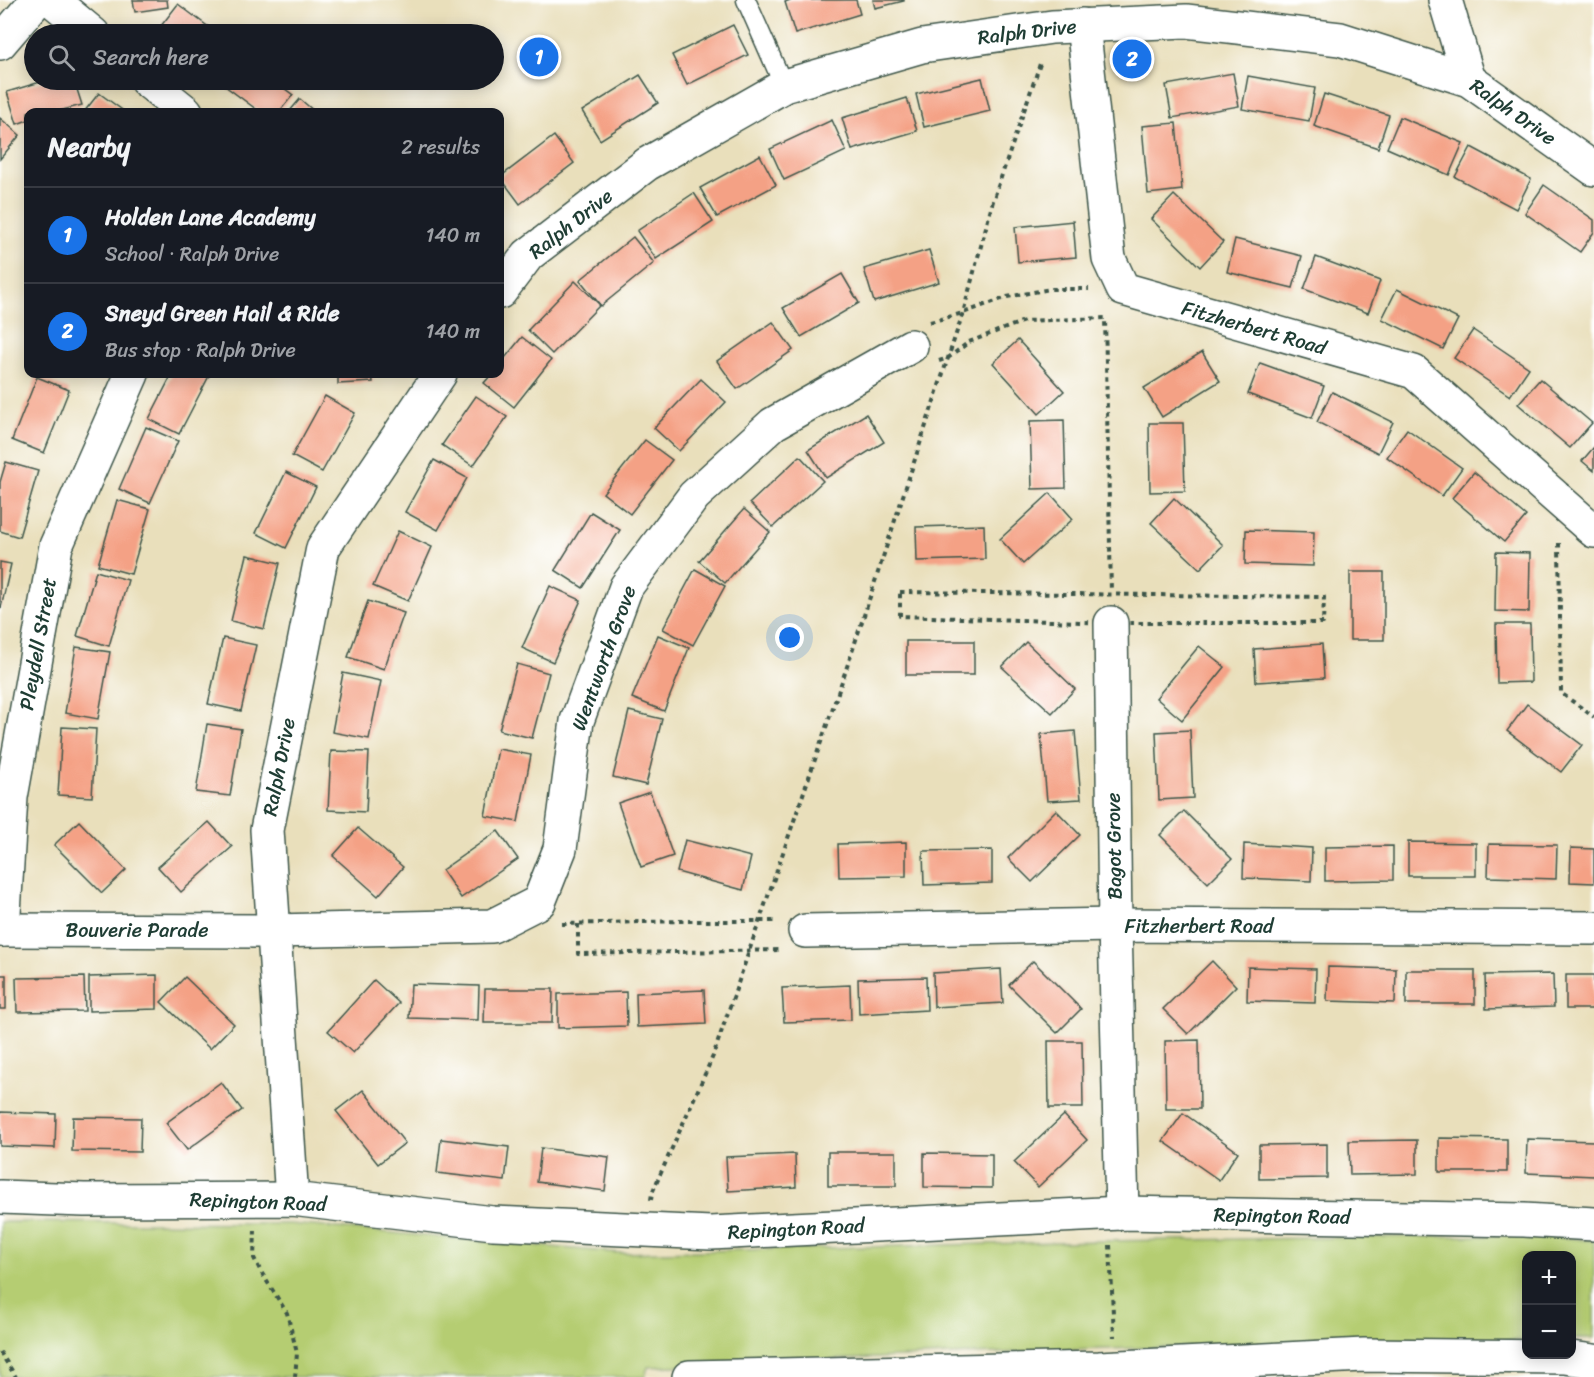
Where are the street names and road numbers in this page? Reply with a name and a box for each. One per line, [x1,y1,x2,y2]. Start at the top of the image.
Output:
street label: Ralph Drive [976,9,1078,55]
street label: Ralph Drive [1462,69,1564,155]
street label: Ralph Drive [521,180,621,268]
street label: Fitzherbert Road [1178,291,1332,366]
street label: Pleydell Street [9,575,67,713]
street label: Wentworth Grove [562,580,646,736]
street label: Ralph Drive [252,715,306,819]
street label: Bagot Grove [1096,792,1132,900]
street label: Fitzherbert Road [1125,909,1275,944]
street label: Bouverie Parade [66,913,208,948]
street label: Repington Road [189,1182,328,1222]
street label: Repington Road [1213,1197,1352,1235]
street label: Repington Road [727,1208,867,1250]

